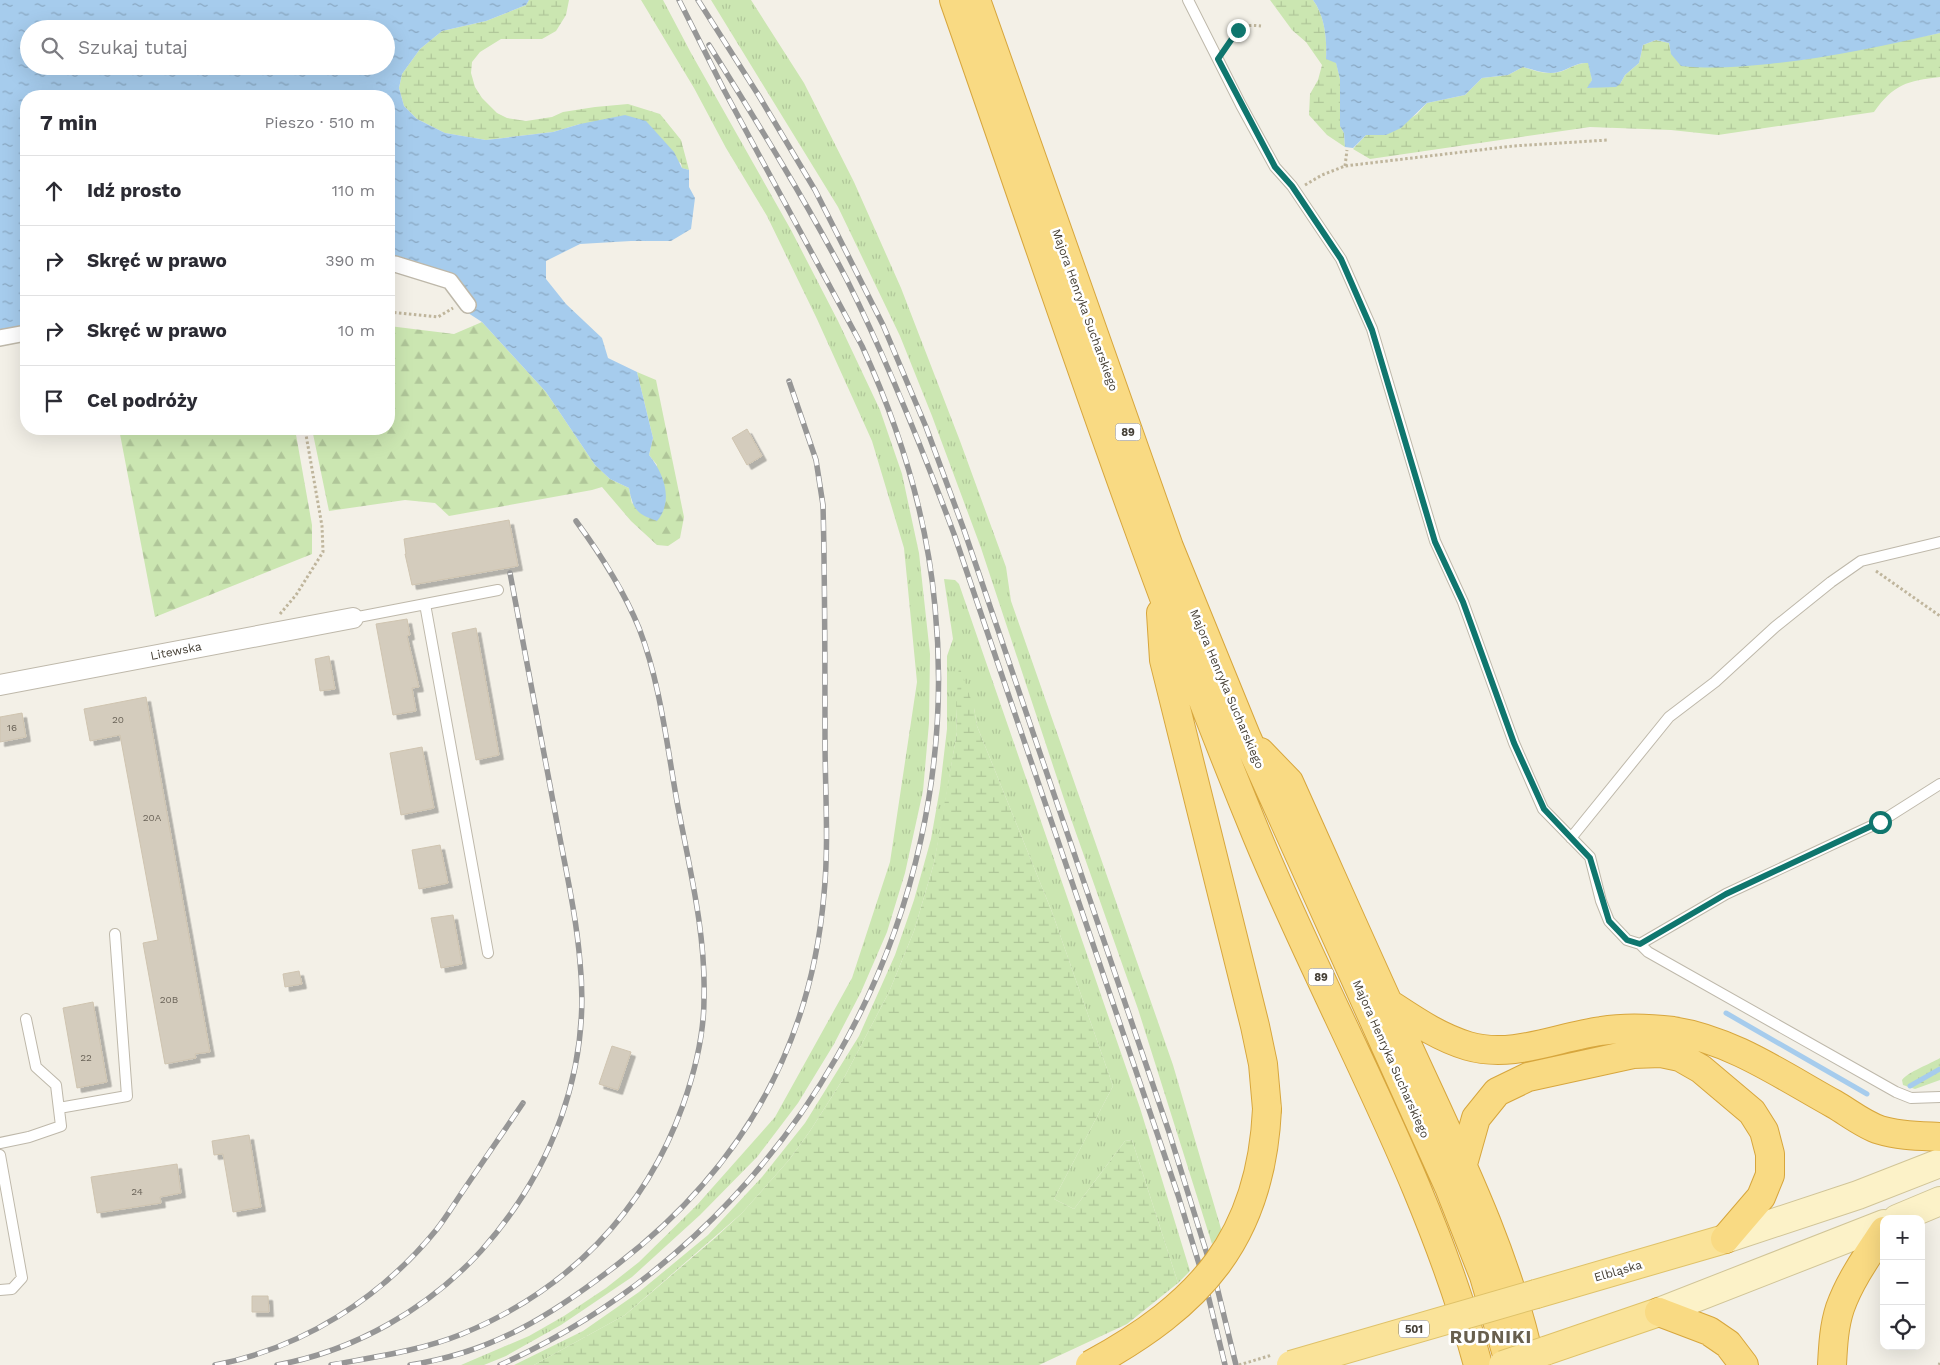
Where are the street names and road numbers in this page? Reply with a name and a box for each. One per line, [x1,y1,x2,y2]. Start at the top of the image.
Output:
street label: Majora Henryka Sucharskiego [1049,227,1121,393]
road number: 89 [1116,424,1140,441]
street label: Majora Henryka Sucharskiego [1187,607,1267,771]
street label: Litewska [149,639,203,663]
road number: 89 [1308,969,1334,986]
street label: Majora Henryka Sucharskiego [1350,978,1432,1140]
street label: Elbląska [1592,1257,1644,1284]
road number: 501 [1399,1320,1429,1338]

